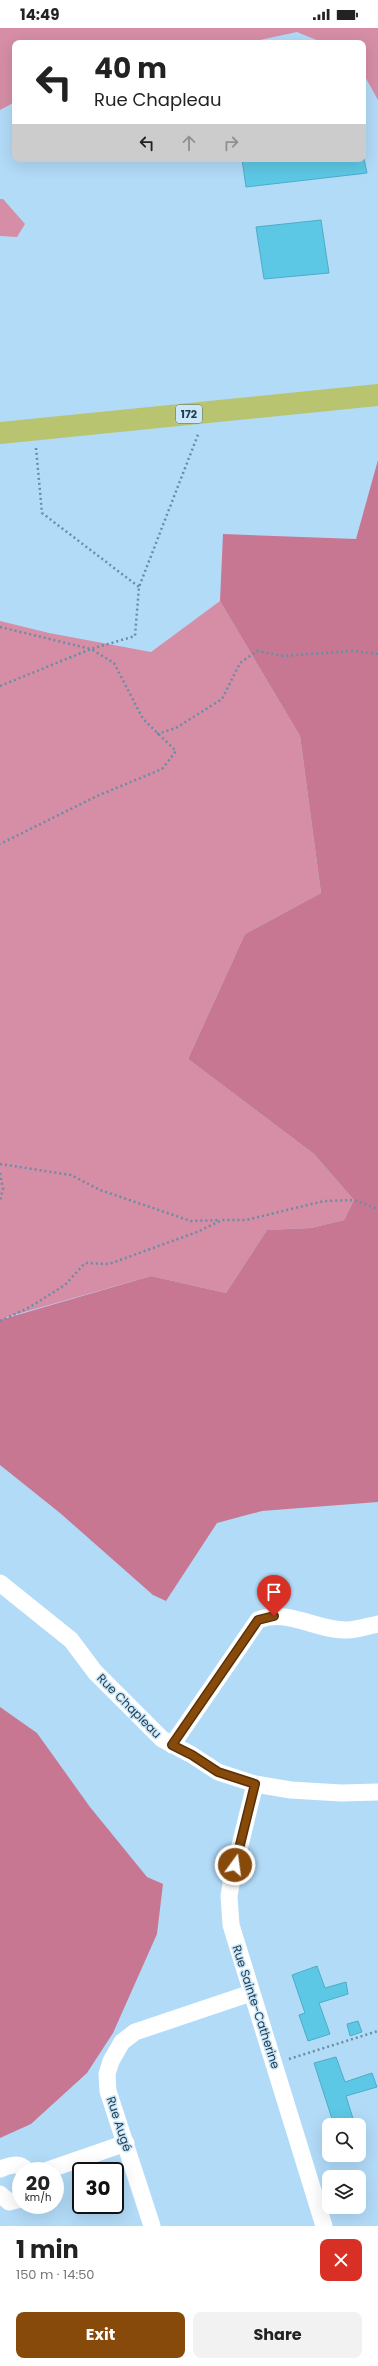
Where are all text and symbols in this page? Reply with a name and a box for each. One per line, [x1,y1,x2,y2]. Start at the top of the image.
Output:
text: 14:49 [20,4,59,25]
text: 40 m [94,49,167,88]
icon: left [28,56,80,108]
text: Rue Chapleau [94,87,221,112]
icon: left [136,132,158,154]
icon: ahead [178,132,200,154]
icon: right [220,132,242,154]
road number: 172 [176,405,202,423]
pin [257,1575,291,1616]
icon: arrive [263,1581,285,1603]
street label: Rue Chapleau [93,1670,165,1742]
position arrow [214,1844,256,1886]
street label: Rue Sainte-Catherine [228,1943,285,2071]
street label: Rue Augé [103,2094,136,2154]
map controls [322,2118,366,2214]
button: search [322,2118,366,2162]
speed limit sign: 30 [72,2162,124,2214]
text: 20 [26,2169,50,2197]
button: layers [322,2170,366,2214]
text: km/h [25,2190,51,2205]
text: 1 min [16,2233,79,2266]
button: close [320,2239,362,2281]
text: 150 m · 14:50 [16,2265,94,2284]
button: Exit [16,2312,185,2358]
button: Share [193,2312,362,2358]

